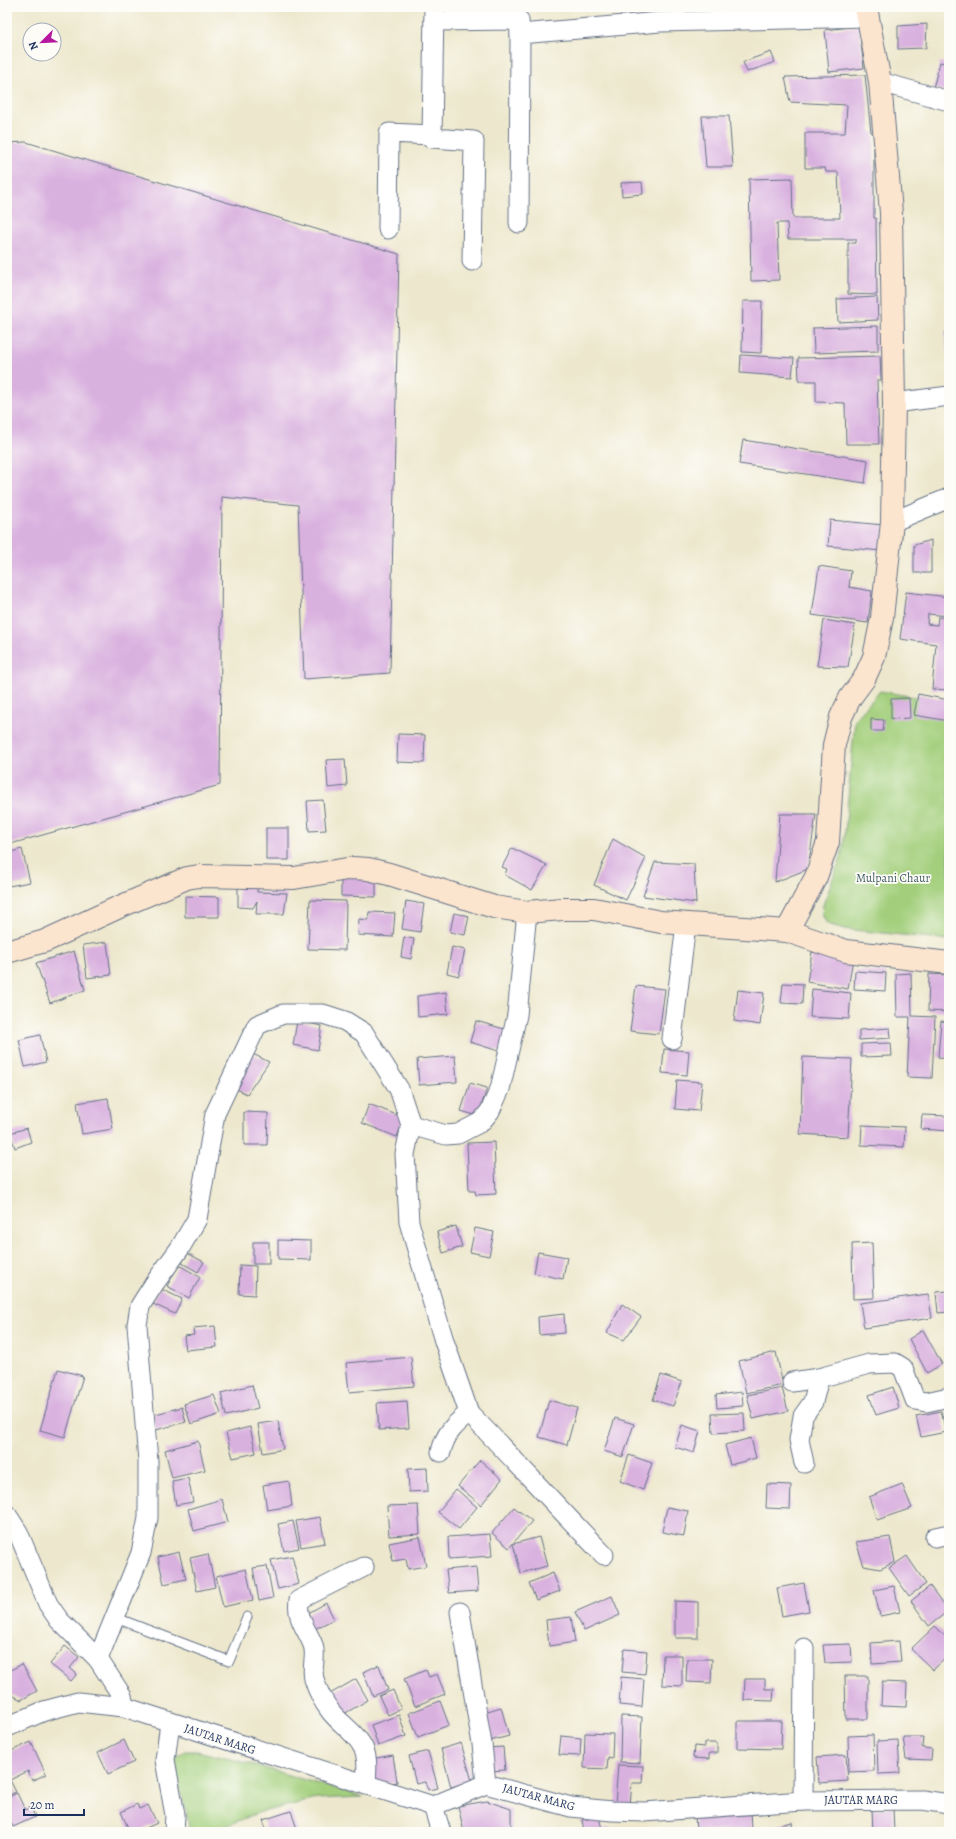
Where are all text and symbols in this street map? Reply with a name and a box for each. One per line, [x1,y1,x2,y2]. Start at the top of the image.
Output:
north arrow [22,22,62,62]
text: N [25,39,42,53]
park label: Mulpani Chaur [856,870,931,886]
street label: JAUTAR MARG [182,1720,258,1758]
street label: JAUTAR MARG [501,1780,577,1814]
scale bar [24,1791,84,1817]
street label: JAUTAR MARG [824,1792,898,1808]
text: 20 m [30,1797,54,1813]

